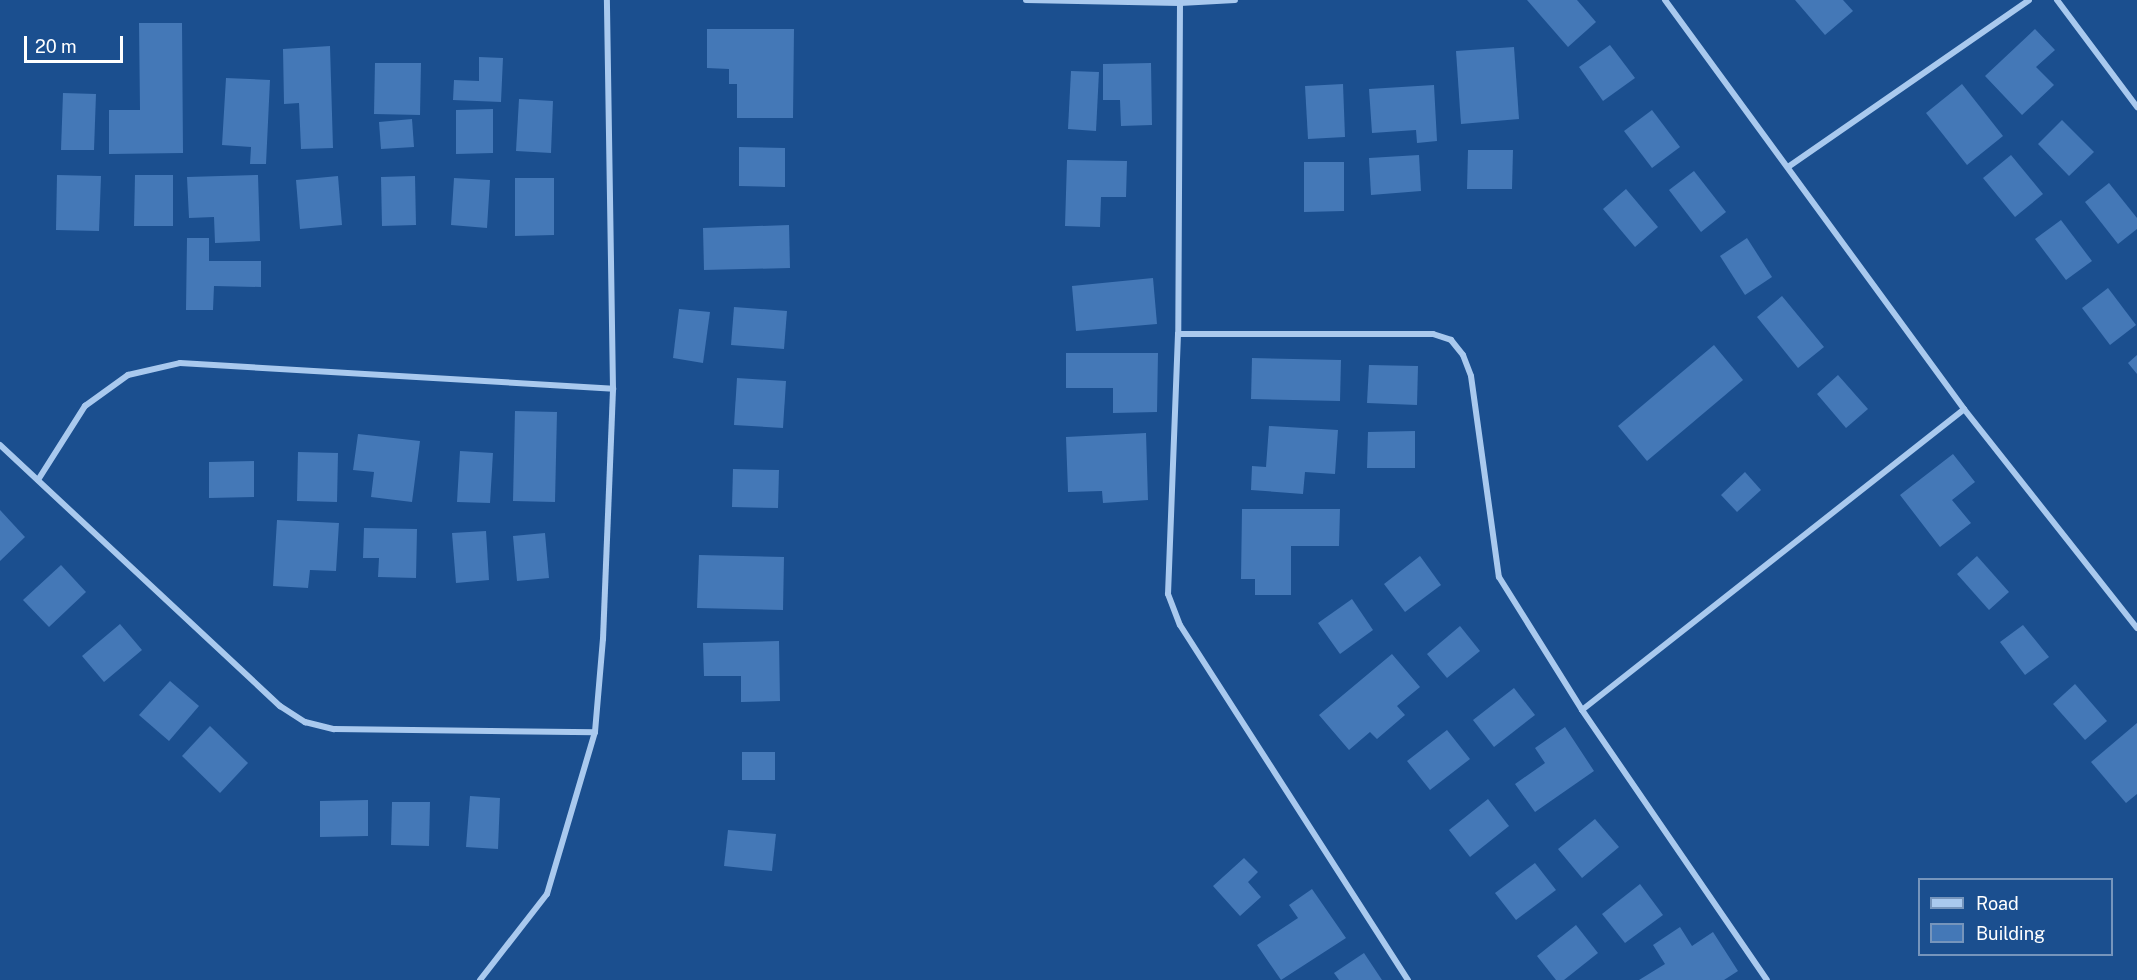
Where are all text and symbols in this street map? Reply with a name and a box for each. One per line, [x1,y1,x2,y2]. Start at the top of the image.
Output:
scale bar [27,24,126,62]
text: 20 m [35,36,77,57]
legend [1918,878,2113,956]
text: Road [1976,893,2019,914]
text: Building [1976,923,2045,944]

